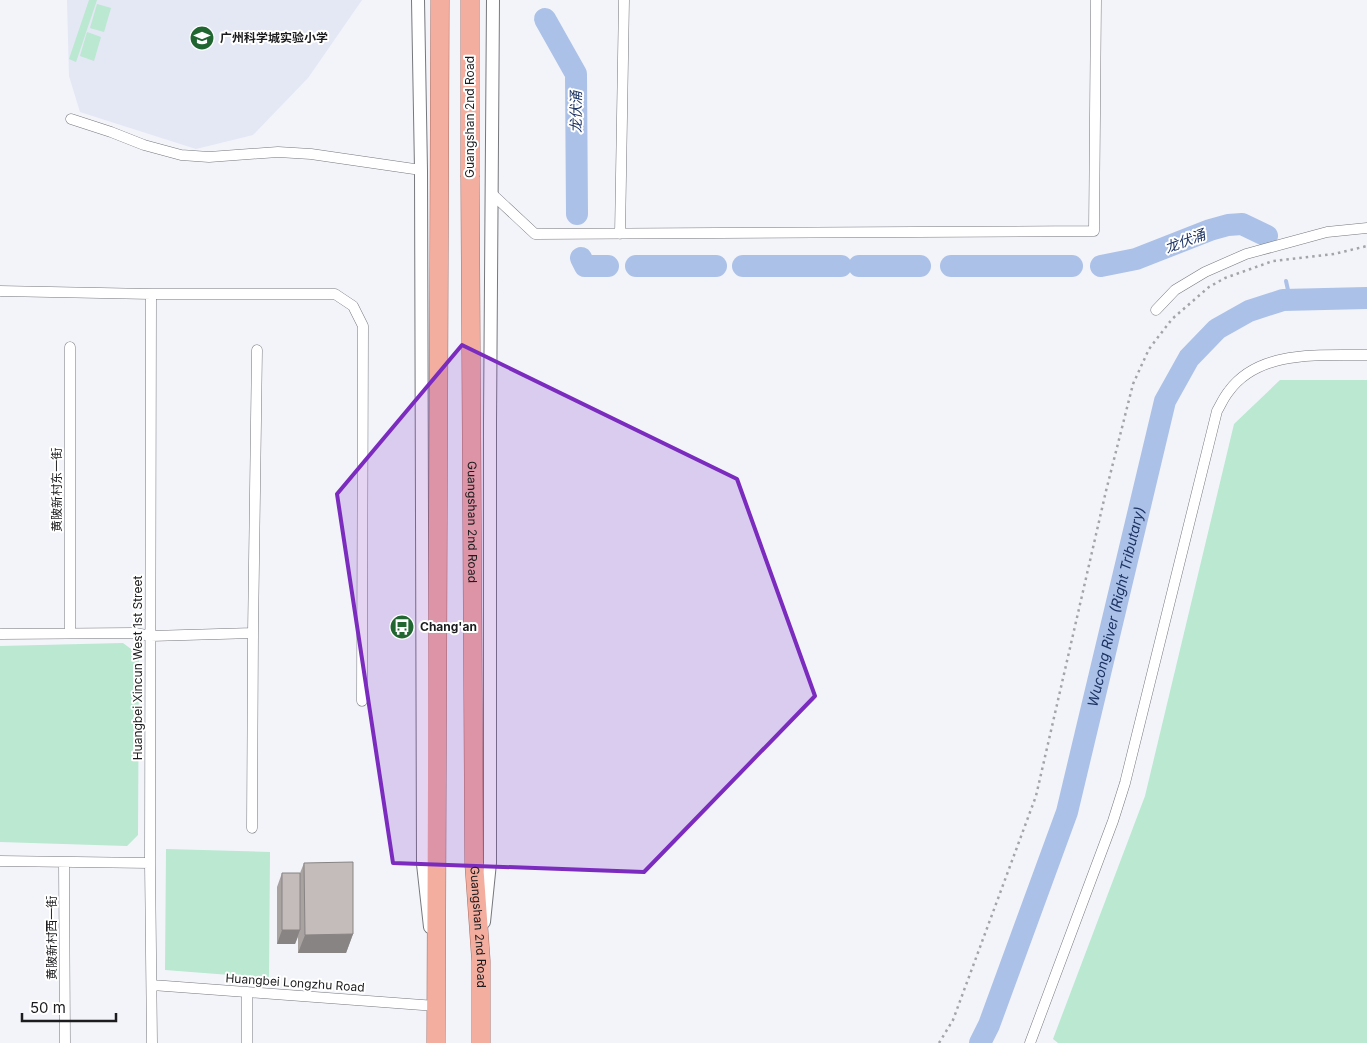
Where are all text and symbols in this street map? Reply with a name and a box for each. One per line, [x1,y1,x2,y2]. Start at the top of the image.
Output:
school or university icon: 广州科学城实验小学 [189,25,215,51]
place label: 广州科学城实验小学 [220,30,328,45]
street label: Guangshan 2nd Road [462,56,477,178]
water label: 龙伏涌 [567,89,584,133]
water label: 龙伏涌 [1162,225,1209,256]
street label: 黄陂新村东一街 [49,448,64,532]
street label: Guangshan 2nd Road [465,461,480,583]
water label: Wucong River (Right Tributary) [1083,505,1148,708]
street label: Huangbei Xincun West 1st Street [130,576,145,760]
bus stop icon: Chang'an [389,614,415,640]
place label: Chang'an [420,619,477,634]
street label: Guangshan 2nd Road [467,865,489,988]
street label: 黄陂新村西一街 [44,896,59,980]
street label: Huangbei Longzhu Road [225,970,365,995]
scale bar [22,990,116,1022]
text: 50 m [30,998,66,1017]

